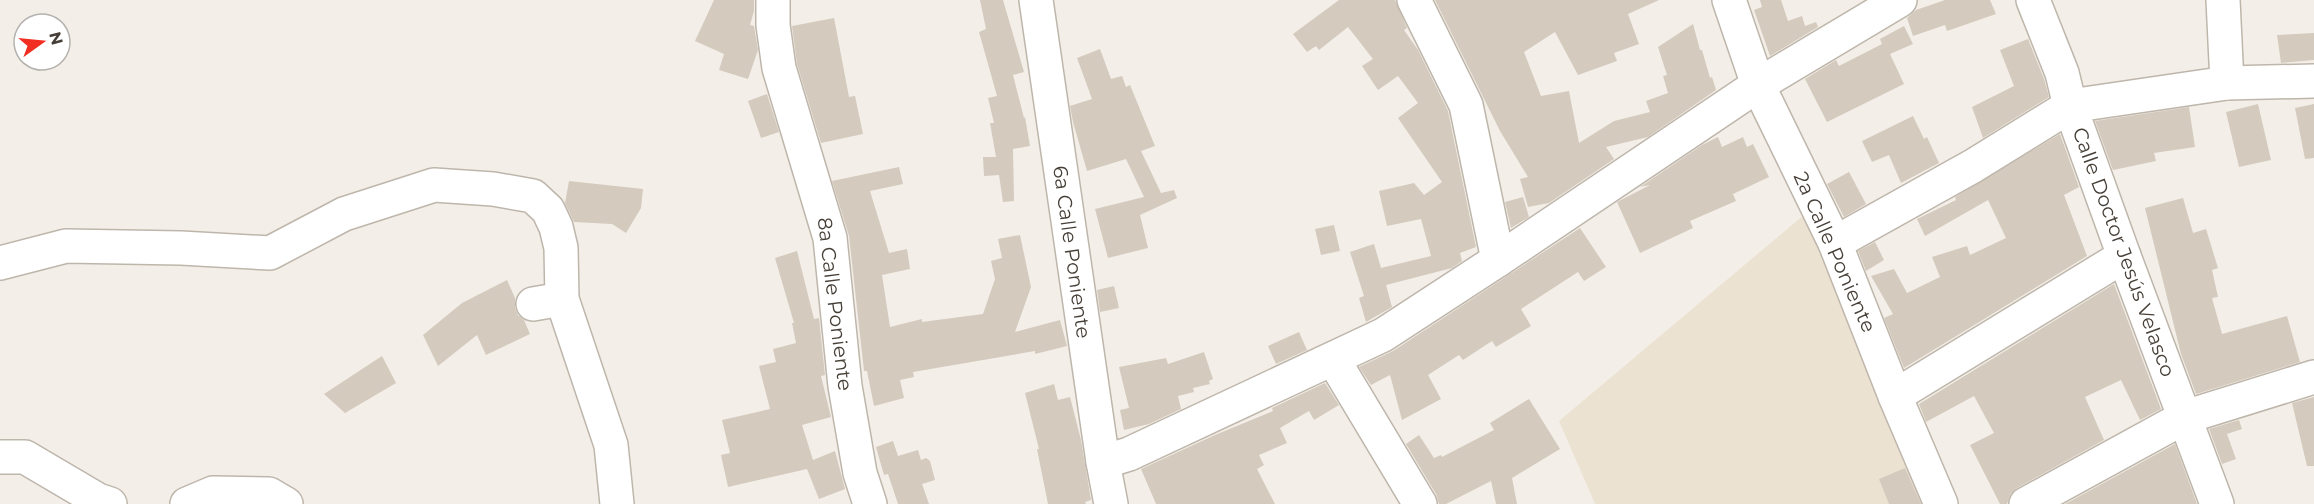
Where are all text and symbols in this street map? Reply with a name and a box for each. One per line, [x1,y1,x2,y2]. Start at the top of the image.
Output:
north arrow [12,12,72,72]
text: N [45,30,67,47]
street label: Calle Doctor Jesús Velasco [2068,124,2180,380]
street label: 6a Calle Poniente [1048,164,1096,340]
street label: 2a Calle Poniente [1789,168,1881,336]
street label: 8a Calle Poniente [812,216,858,392]

